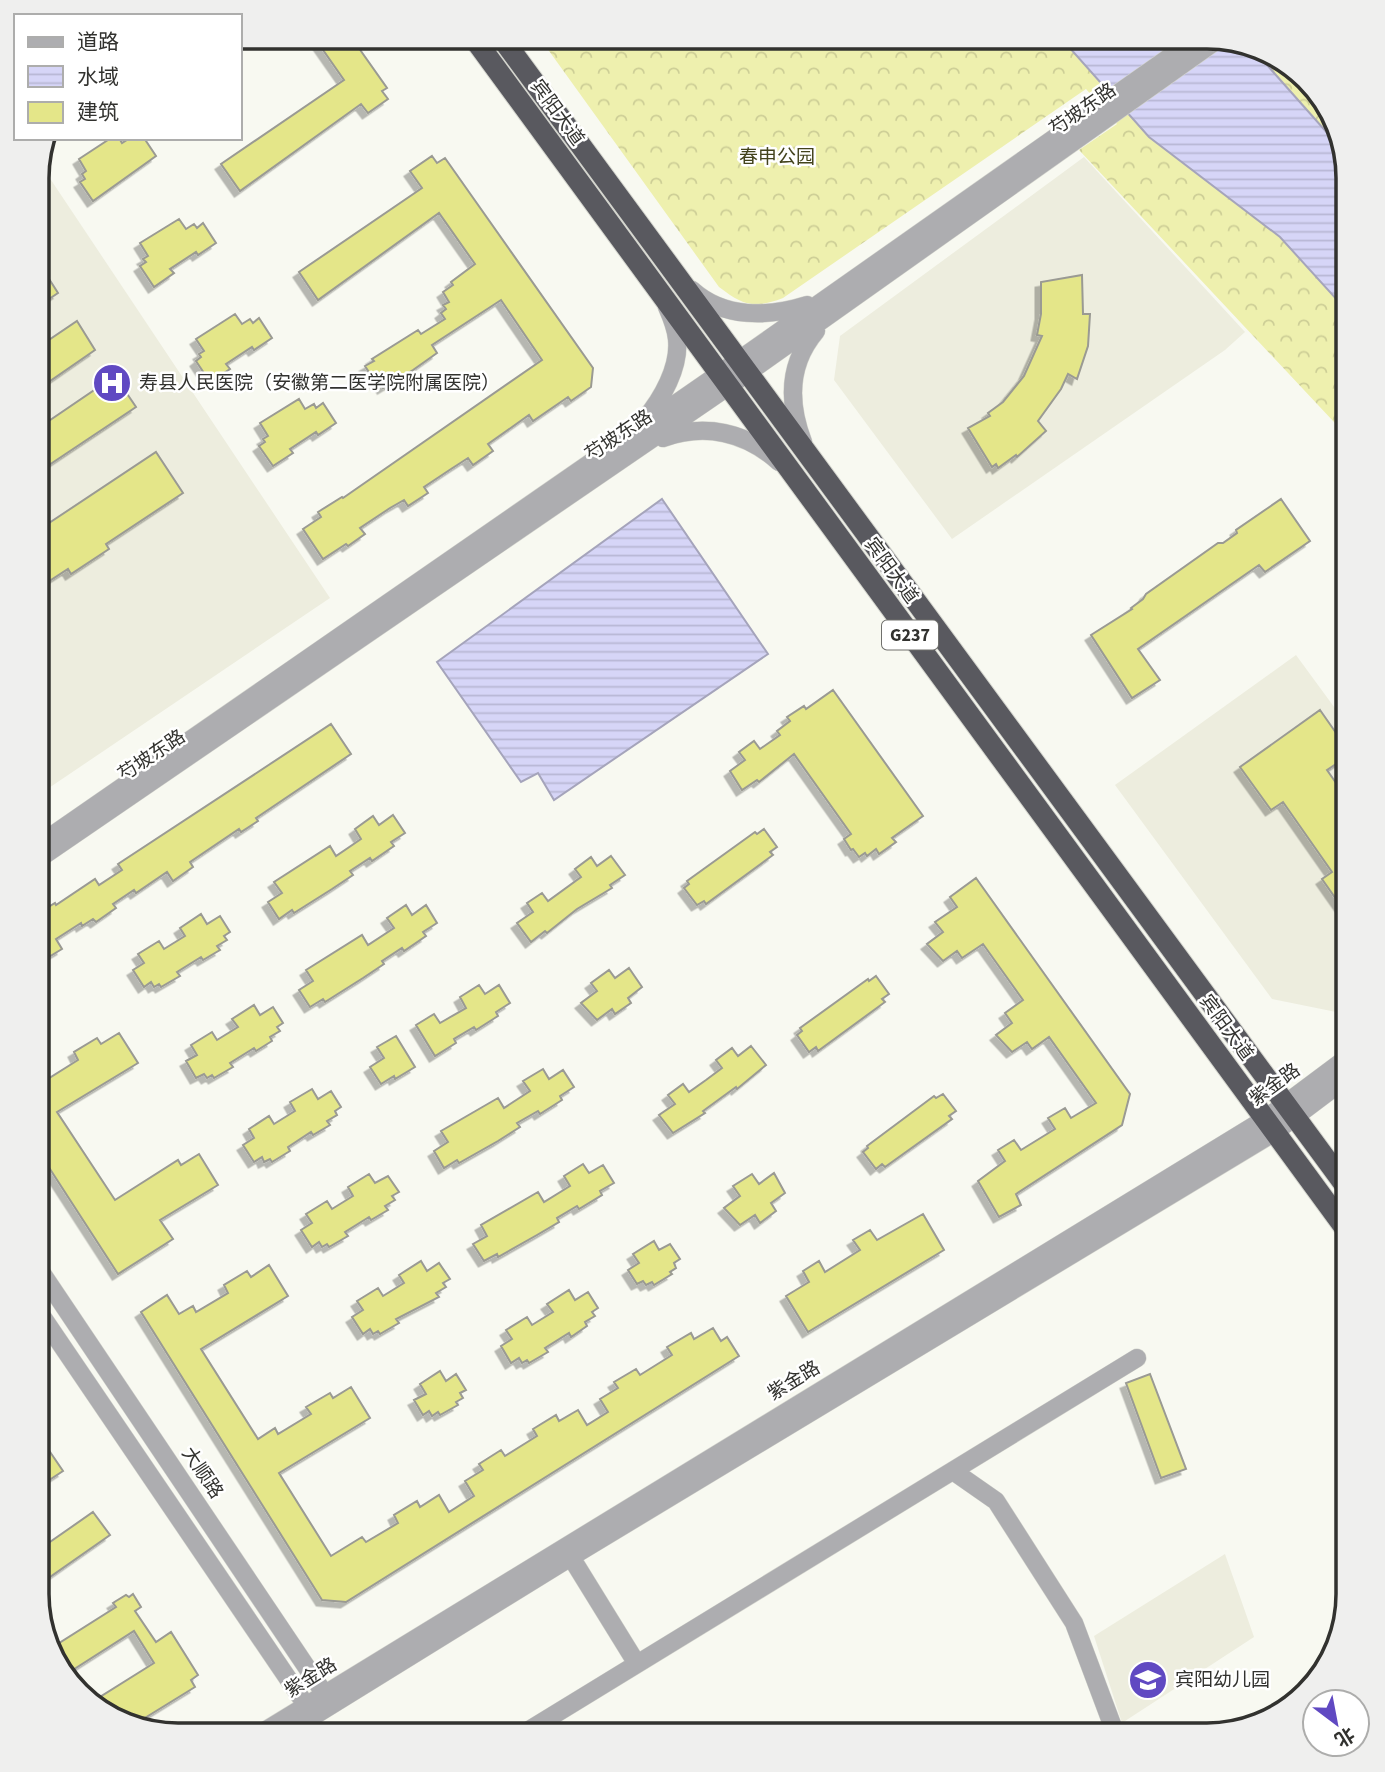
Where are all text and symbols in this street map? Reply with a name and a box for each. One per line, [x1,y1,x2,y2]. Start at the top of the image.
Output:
legend [14,14,242,140]
text: 道路 [77,27,119,57]
text: 水域 [77,62,119,92]
street label: 宾阳大道 [524,74,590,152]
street label: 芍坡东路 [1044,77,1122,143]
text: 建筑 [77,97,119,127]
park label: 春申公园 [739,144,815,171]
hospital icon: 寿县人民医院（安徽第二医学院附属医院） [91,362,133,404]
place label: 寿县人民医院（安徽第二医学院附属医院） [139,370,500,397]
street label: 芍坡东路 [580,404,658,468]
street label: 宾阳大道 [858,532,924,610]
road number: G237 [882,620,938,650]
street label: 芍坡东路 [113,724,191,788]
street label: 宾阳大道 [1193,989,1259,1067]
street label: 紫金路 [1244,1057,1306,1113]
street label: 紫金路 [763,1355,825,1407]
street label: 大顺路 [175,1442,229,1504]
street label: 紫金路 [280,1651,342,1705]
school or university icon: 宾阳幼儿园 [1127,1659,1169,1701]
place label: 宾阳幼儿园 [1175,1667,1270,1694]
north arrow [1301,1688,1371,1758]
text: 北 [1329,1720,1359,1753]

